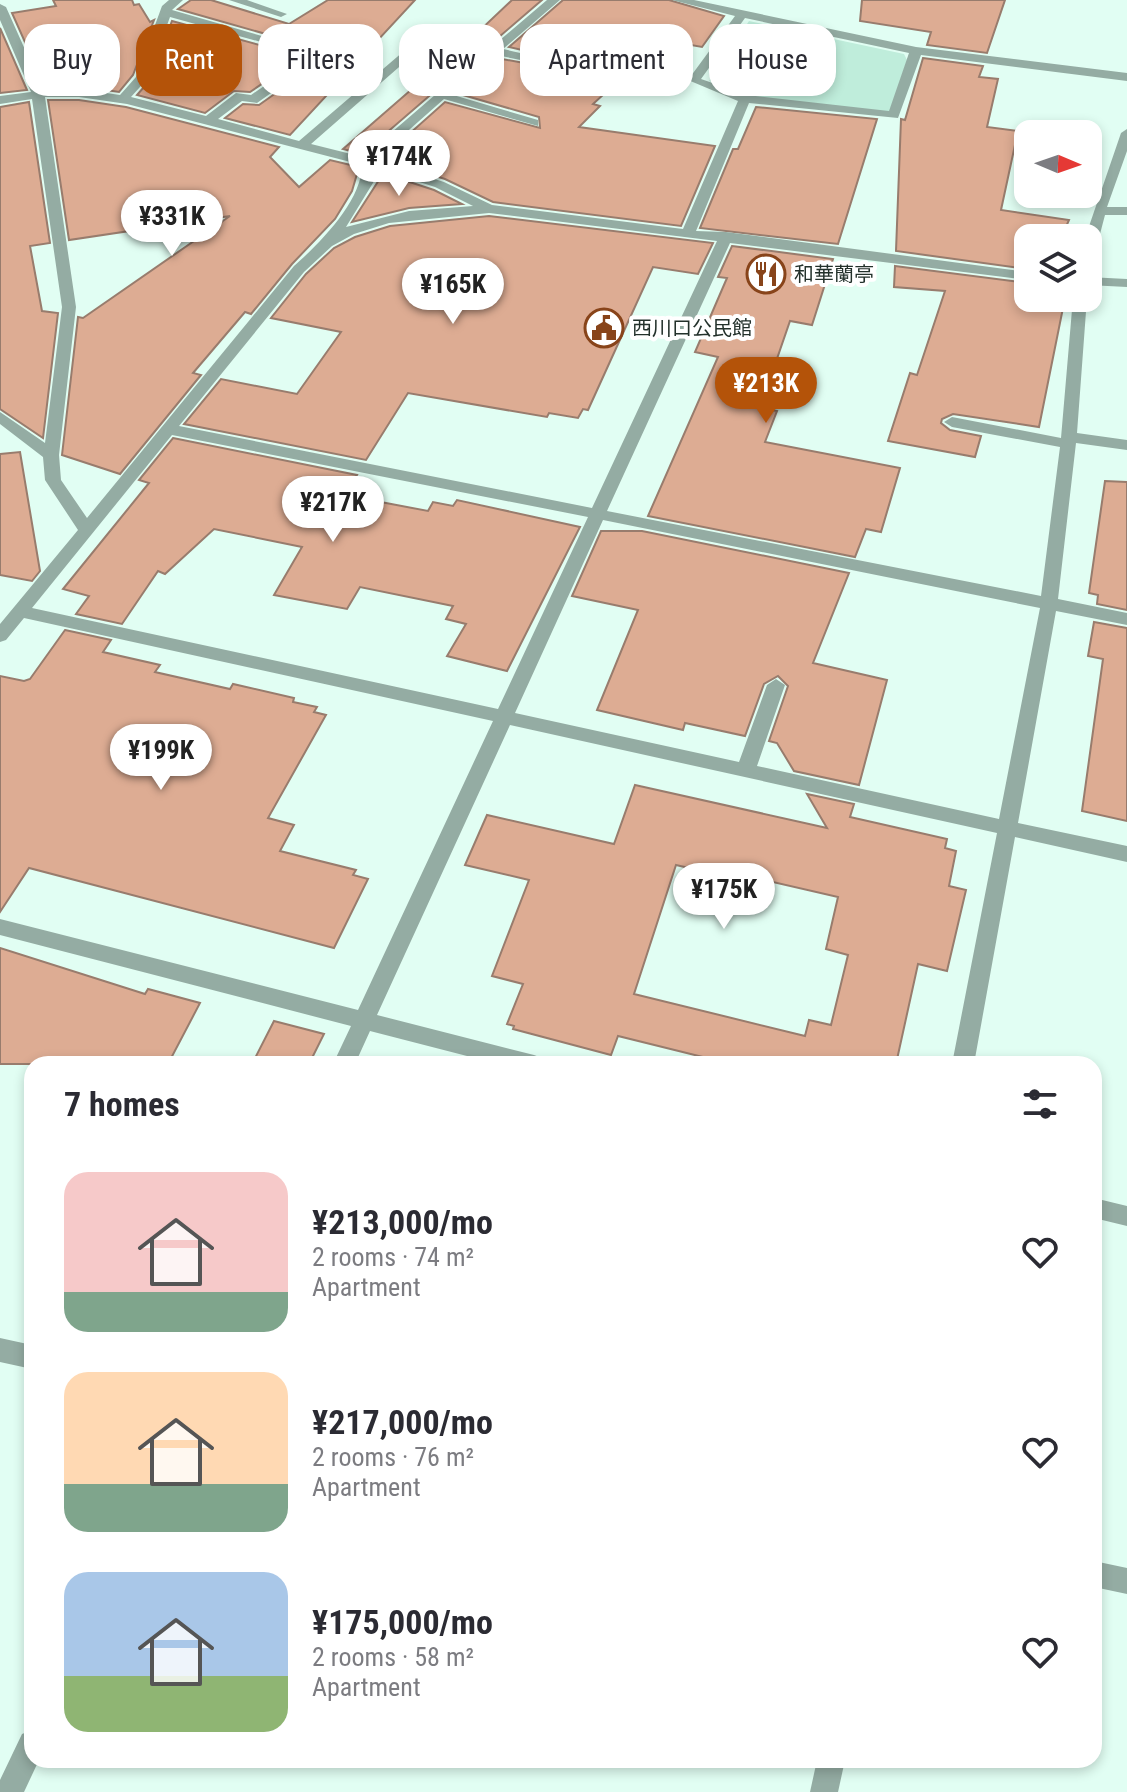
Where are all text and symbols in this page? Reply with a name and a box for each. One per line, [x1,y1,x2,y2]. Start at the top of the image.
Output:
chip: Buy [24,24,120,96]
chip: Rent [136,24,242,96]
chip: Filters [258,24,383,96]
chip: New [399,24,504,96]
chip: Apartment [520,24,693,96]
chip: House [709,24,836,96]
north arrow [1014,120,1102,208]
map controls [1014,120,1102,312]
pin: ¥174K [343,130,455,198]
text: ¥174K [366,141,432,171]
pin: ¥331K [116,190,228,258]
text: ¥331K [139,201,205,231]
button: layers [1014,224,1102,312]
restaurant icon: 和華蘭亭 [745,253,787,295]
pin: ¥165K [397,258,509,326]
place label: 和華蘭亭 [794,262,874,286]
text: ¥165K [420,269,486,299]
public building icon: 西川口公民館 [583,307,625,349]
place label: 西川口公民館 [632,316,752,340]
pin: ¥213K [710,357,822,425]
text: ¥213K [733,368,799,398]
pin: ¥217K [277,476,389,544]
text: ¥217K [300,487,366,517]
pin: ¥199K [105,724,217,792]
text: ¥199K [128,735,194,765]
pin: ¥175K [668,863,780,931]
text: ¥175K [691,874,757,904]
icon: filters [1018,1082,1062,1126]
text: 7 homes [64,1084,180,1124]
text: ¥213,000/mo [312,1202,493,1242]
icon: home [128,1204,224,1300]
icon: heart [1018,1230,1062,1274]
text: 2 rooms · 74 m² [312,1242,474,1272]
text: Apartment [312,1272,421,1302]
text: ¥217,000/mo [312,1402,493,1442]
icon: home [128,1404,224,1500]
icon: heart [1018,1430,1062,1474]
text: 2 rooms · 76 m² [312,1442,474,1472]
text: Apartment [312,1472,421,1502]
text: ¥175,000/mo [312,1602,493,1642]
icon: home [128,1604,224,1700]
icon: heart [1018,1630,1062,1674]
text: 2 rooms · 58 m² [312,1642,474,1672]
text: Apartment [312,1672,421,1702]

